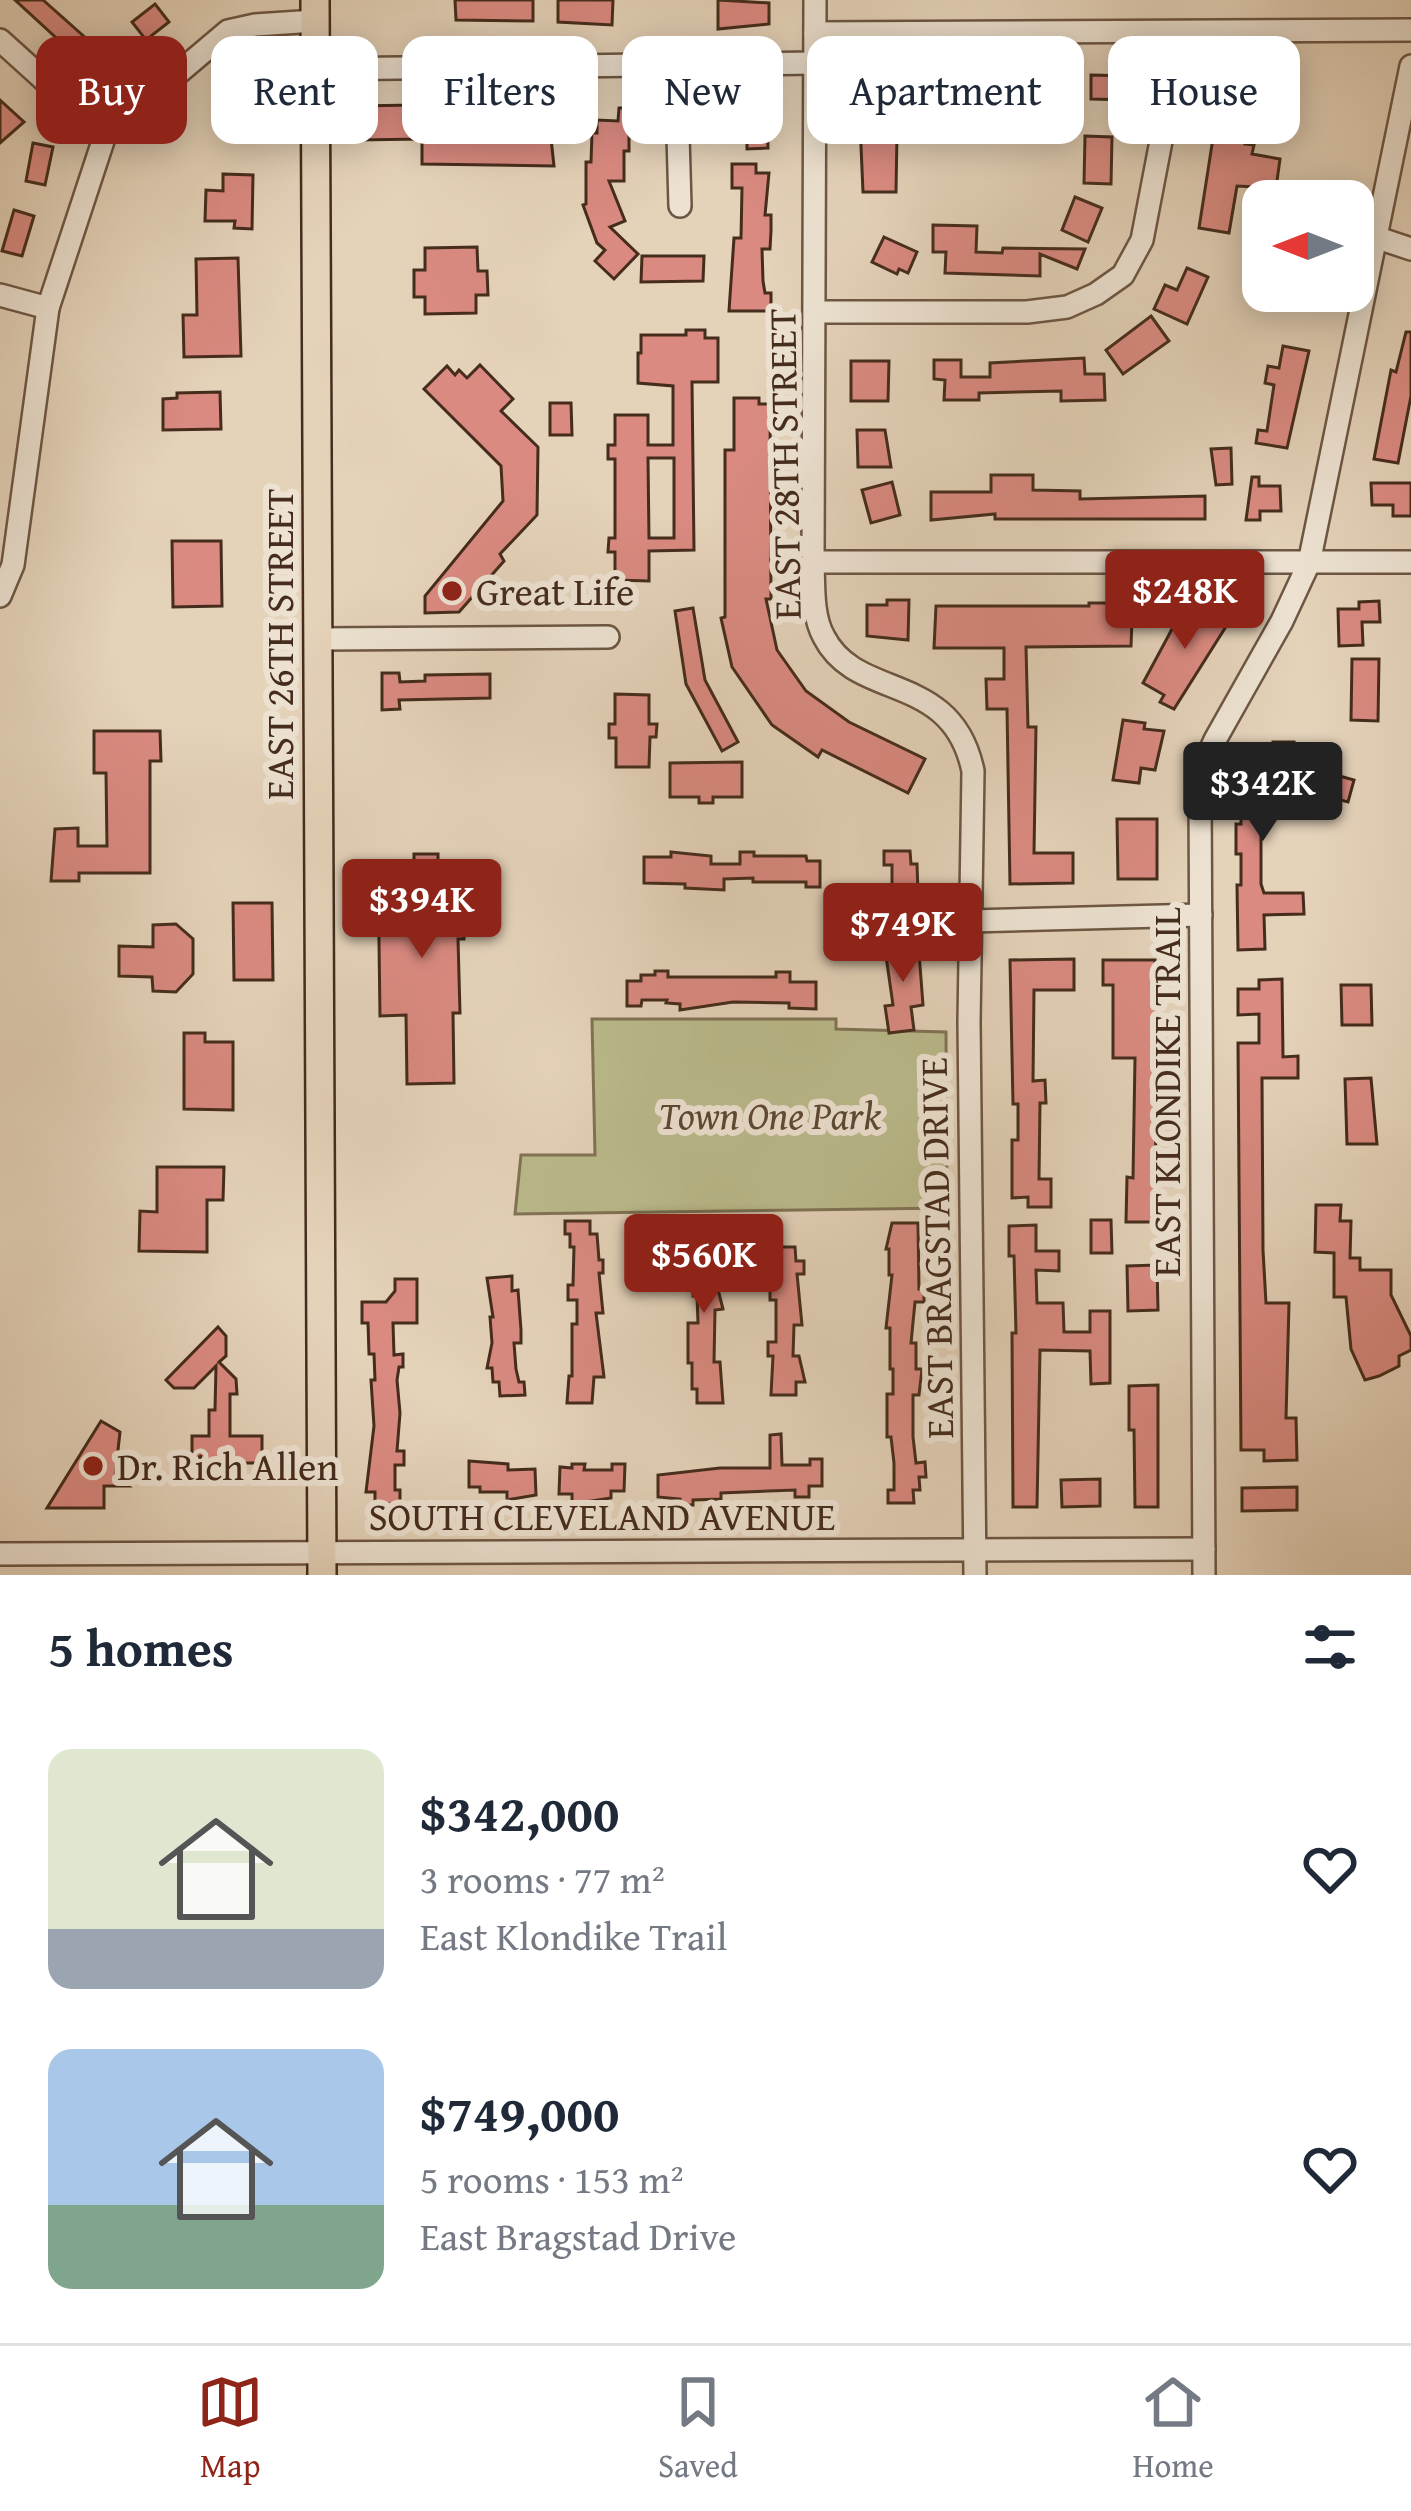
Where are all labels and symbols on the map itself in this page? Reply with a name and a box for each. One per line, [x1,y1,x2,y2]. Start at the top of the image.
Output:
north arrow [1242,180,1374,312]
street label: EAST 28TH STREET [752,308,815,620]
street label: EAST 26TH STREET [250,488,307,800]
pin: $248K [1101,550,1269,652]
place label: Great Life [476,562,634,619]
marker: Great Life [439,578,465,604]
pin: $342K [1179,742,1347,844]
pin: $394K [338,859,506,961]
pin: $749K [819,883,987,985]
street label: EAST KLONDIKE TRAIL [1137,907,1194,1277]
street label: EAST BRAGSTAD DRIVE [904,1057,967,1439]
park label: Town One Park [659,1086,881,1143]
pin: $560K [620,1214,788,1316]
place label: Dr. Rich Allen [117,1437,338,1494]
marker: Dr. Rich Allen [80,1453,106,1479]
street label: SOUTH CLEVELAND AVENUE [368,1487,836,1544]

